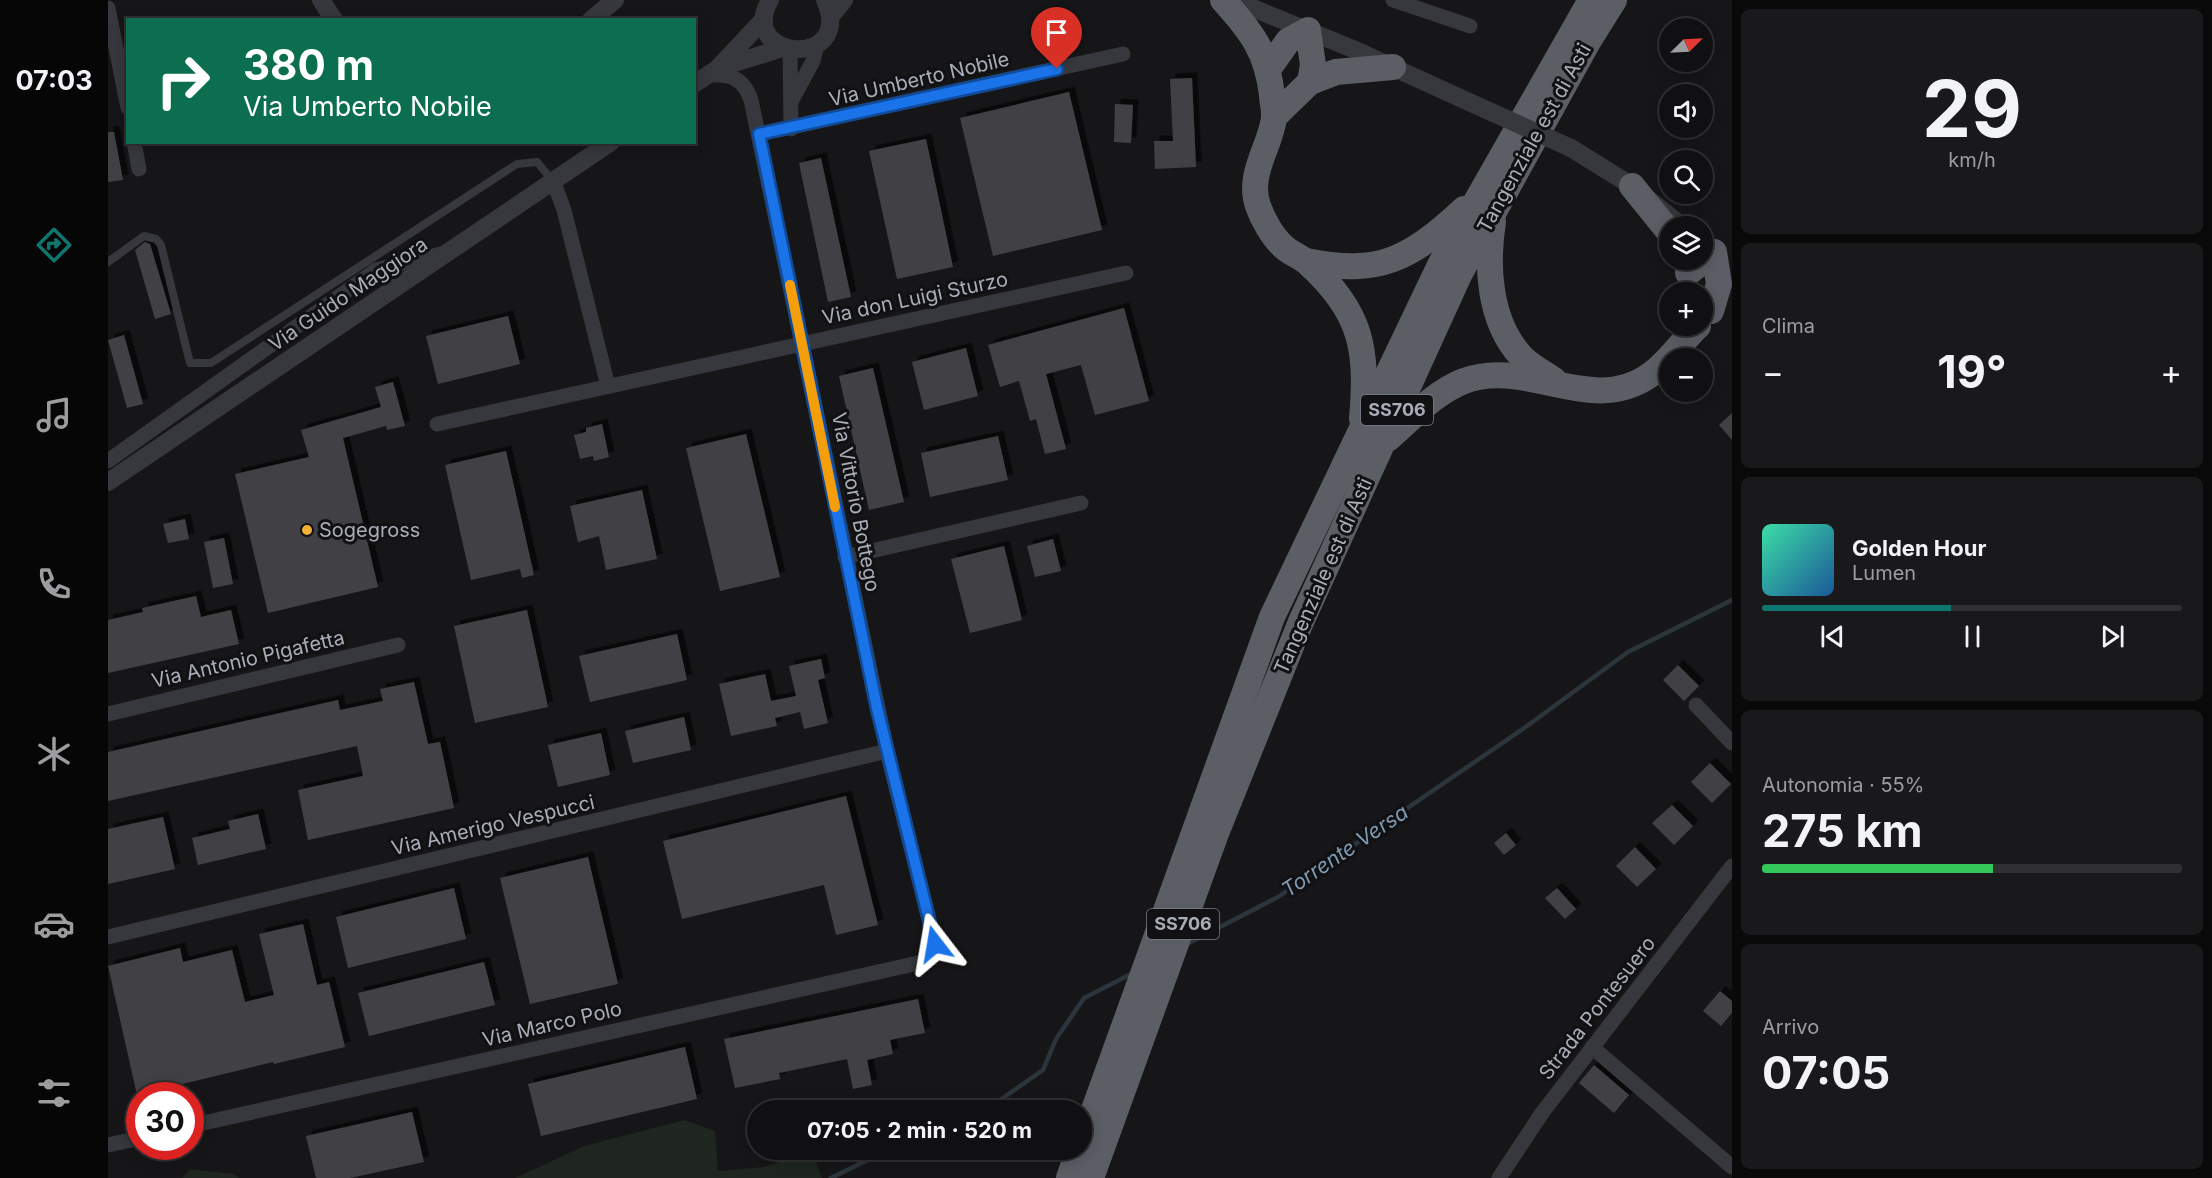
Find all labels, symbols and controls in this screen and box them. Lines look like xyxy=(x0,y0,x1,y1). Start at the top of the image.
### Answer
pin xyxy=(1031,7,1082,69)
icon: arrive xyxy=(1040,16,1073,49)
north arrow xyxy=(1659,18,1713,72)
map controls xyxy=(1659,18,1713,402)
text: 380 m xyxy=(243,39,374,90)
street label: Tangenziale est di Asti xyxy=(1472,39,1596,237)
icon: right xyxy=(144,42,222,120)
street label: Via Umberto Nobile xyxy=(827,47,1011,111)
text: 29 xyxy=(1922,61,2022,156)
text: 07:03 xyxy=(15,64,93,97)
button: sound xyxy=(1659,84,1713,138)
text: Via Umberto Nobile xyxy=(243,90,492,123)
text: km/h xyxy=(1948,148,1996,172)
button: search xyxy=(1659,150,1713,204)
button: layers xyxy=(1659,216,1713,270)
icon: directions xyxy=(33,224,75,266)
street label: Via Guido Maggiora xyxy=(264,232,432,356)
street label: Via don Luigi Sturzo xyxy=(820,267,1010,329)
button: + xyxy=(1659,282,1713,336)
text: Clima xyxy=(1762,314,1815,338)
text: 19° xyxy=(1937,344,2007,399)
button: − xyxy=(1659,348,1713,402)
text: − xyxy=(1762,352,1784,392)
text: + xyxy=(2160,352,2182,392)
icon: music xyxy=(33,394,75,436)
road number: SS706 xyxy=(1361,395,1433,425)
street label: Via Vittorio Bottego xyxy=(827,410,885,594)
street label: Tangenziale est di Asti xyxy=(1269,474,1377,678)
place label: Sogegross xyxy=(319,518,420,542)
marker: Sogegross xyxy=(300,523,314,537)
text: Golden Hour xyxy=(1852,535,1986,561)
text: Lumen xyxy=(1852,561,1916,585)
icon: phone xyxy=(33,563,75,605)
icon: previous xyxy=(1816,620,1849,653)
icon: pause xyxy=(1956,620,1989,653)
icon: next xyxy=(2096,620,2129,653)
street label: Via Antonio Pigafetta xyxy=(149,625,347,693)
icon: climate xyxy=(33,733,75,775)
text: Autonomia · 55% xyxy=(1762,773,1924,797)
street label: Via Amerigo Vespucci xyxy=(389,790,597,860)
water label: Torrente Versa xyxy=(1277,799,1413,902)
text: 275 km xyxy=(1762,803,1923,858)
icon: car xyxy=(33,903,75,945)
road number: SS706 xyxy=(1147,909,1219,939)
position arrow xyxy=(903,912,967,976)
street label: Strada Pontesuero xyxy=(1534,932,1660,1084)
street label: Via Marco Polo xyxy=(480,996,624,1052)
text: Arrivo xyxy=(1762,1015,1819,1039)
text: 07:05 xyxy=(1762,1045,1890,1100)
icon: filters xyxy=(33,1072,75,1114)
speed limit sign: 30 xyxy=(126,1082,204,1160)
text: 07:05 · 2 min · 520 m xyxy=(807,1117,1032,1143)

